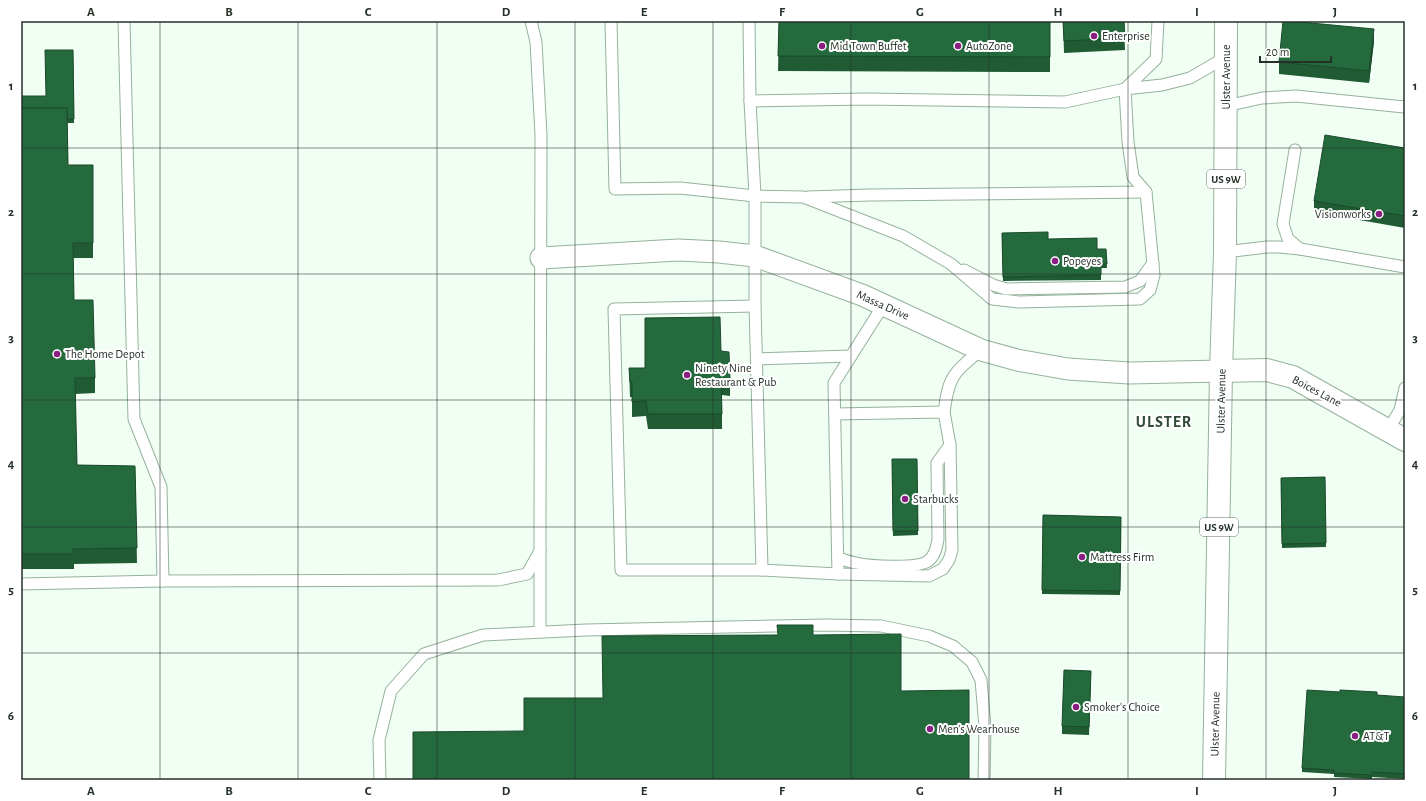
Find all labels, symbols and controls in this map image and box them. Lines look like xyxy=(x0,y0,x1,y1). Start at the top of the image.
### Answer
text: A xyxy=(87,6,95,19)
text: B xyxy=(225,6,233,19)
text: C xyxy=(365,6,372,19)
text: D xyxy=(502,6,511,19)
text: E xyxy=(641,6,648,19)
text: F xyxy=(779,6,786,19)
text: G xyxy=(916,6,924,19)
text: H xyxy=(1053,6,1063,19)
text: I xyxy=(1195,6,1199,19)
text: J xyxy=(1333,6,1337,19)
place label: Enterprise xyxy=(1102,30,1150,42)
marker: Enterprise xyxy=(1089,31,1099,41)
scale bar xyxy=(1260,38,1331,64)
place label: Mid Town Buffet xyxy=(830,40,907,52)
place label: AutoZone xyxy=(966,40,1012,52)
marker: Mid Town Buffet xyxy=(817,41,827,51)
marker: AutoZone xyxy=(953,41,963,51)
street label: Ulster Avenue xyxy=(1220,45,1232,109)
text: 20 m xyxy=(1266,46,1289,58)
text: 1 xyxy=(9,80,13,93)
text: 1 xyxy=(1413,80,1417,93)
road number: US 9W xyxy=(1207,170,1245,188)
text: 2 xyxy=(8,206,14,219)
text: 2 xyxy=(1412,206,1418,219)
place label: Visionworks xyxy=(1315,208,1371,220)
marker: Visionworks xyxy=(1374,209,1384,219)
place label: Popeyes xyxy=(1063,255,1101,268)
marker: Popeyes xyxy=(1050,256,1060,266)
street label: Massa Drive xyxy=(855,288,911,322)
text: 3 xyxy=(8,332,14,345)
text: 3 xyxy=(1412,332,1418,345)
place label: The Home Depot xyxy=(65,348,145,360)
marker: The Home Depot xyxy=(52,349,62,359)
place label: Ninety Nine Restaurant & Pub xyxy=(695,362,776,388)
street label: Ulster Avenue xyxy=(1214,368,1228,434)
marker: Ninety Nine Restaurant & Pub xyxy=(682,370,692,380)
street label: Boices Lane xyxy=(1290,373,1344,409)
district label: ULSTER xyxy=(1136,414,1192,430)
text: 4 xyxy=(8,458,15,471)
text: 4 xyxy=(1412,458,1419,471)
place label: Starbucks xyxy=(913,493,959,505)
marker: Starbucks xyxy=(900,494,910,504)
road number: US 9W xyxy=(1200,518,1238,536)
place label: Mattress Firm xyxy=(1090,551,1154,563)
marker: Mattress Firm xyxy=(1077,552,1087,562)
text: 5 xyxy=(8,584,14,597)
text: 5 xyxy=(1412,584,1418,597)
street label: Ulster Avenue xyxy=(1208,691,1222,757)
place label: Smoker's Choice xyxy=(1084,701,1160,713)
marker: Smoker's Choice xyxy=(1071,702,1081,712)
text: 6 xyxy=(8,710,14,723)
text: 6 xyxy=(1412,710,1418,723)
place label: Men's Wearhouse xyxy=(938,723,1020,735)
marker: Men's Wearhouse xyxy=(925,724,935,734)
place label: AT&T xyxy=(1363,730,1389,742)
marker: AT&T xyxy=(1350,731,1360,741)
text: A xyxy=(87,785,95,798)
text: B xyxy=(225,785,233,798)
text: C xyxy=(365,785,372,798)
text: D xyxy=(502,785,511,798)
text: E xyxy=(641,785,648,798)
text: F xyxy=(779,785,786,798)
text: G xyxy=(916,785,924,798)
text: H xyxy=(1053,785,1063,798)
text: I xyxy=(1195,785,1199,798)
text: J xyxy=(1333,785,1337,798)

